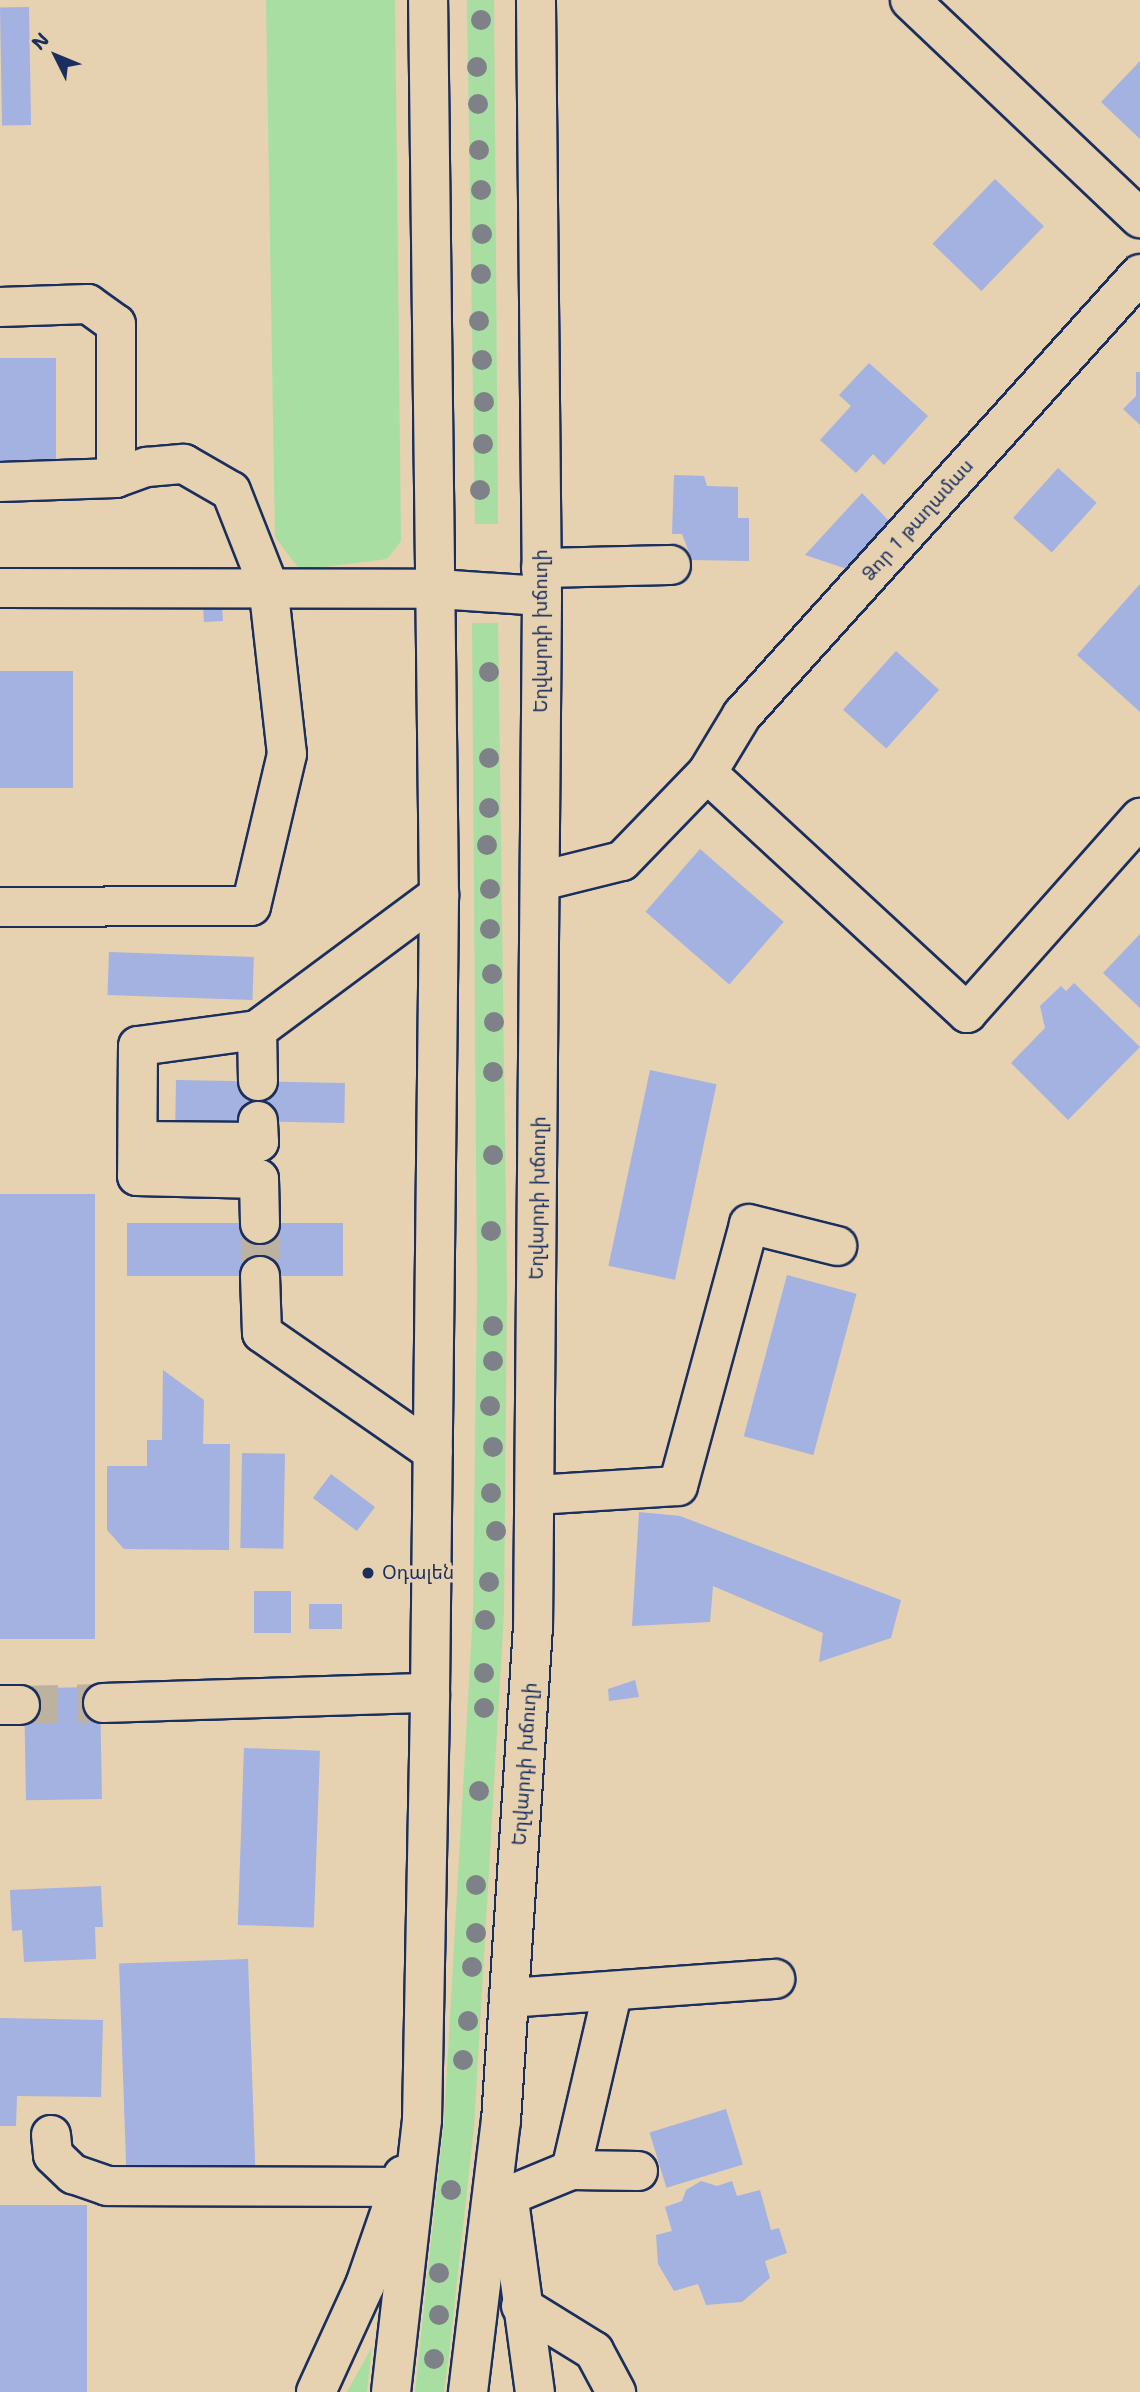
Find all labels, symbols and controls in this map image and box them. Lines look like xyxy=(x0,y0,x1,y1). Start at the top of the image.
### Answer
north arrow xyxy=(21,21,91,91)
text: N xyxy=(26,27,55,55)
street label: Ձոր 1 թաղամաս xyxy=(858,455,978,585)
street label: Եղվարդի խճուղի xyxy=(530,549,552,713)
street label: Եղվարդի խճուղի xyxy=(525,1116,551,1280)
place label: Օդալեն xyxy=(382,1562,454,1584)
marker: Օդալեն xyxy=(360,1565,376,1581)
street label: Եղվարդի խճուղի xyxy=(508,1682,542,1846)

